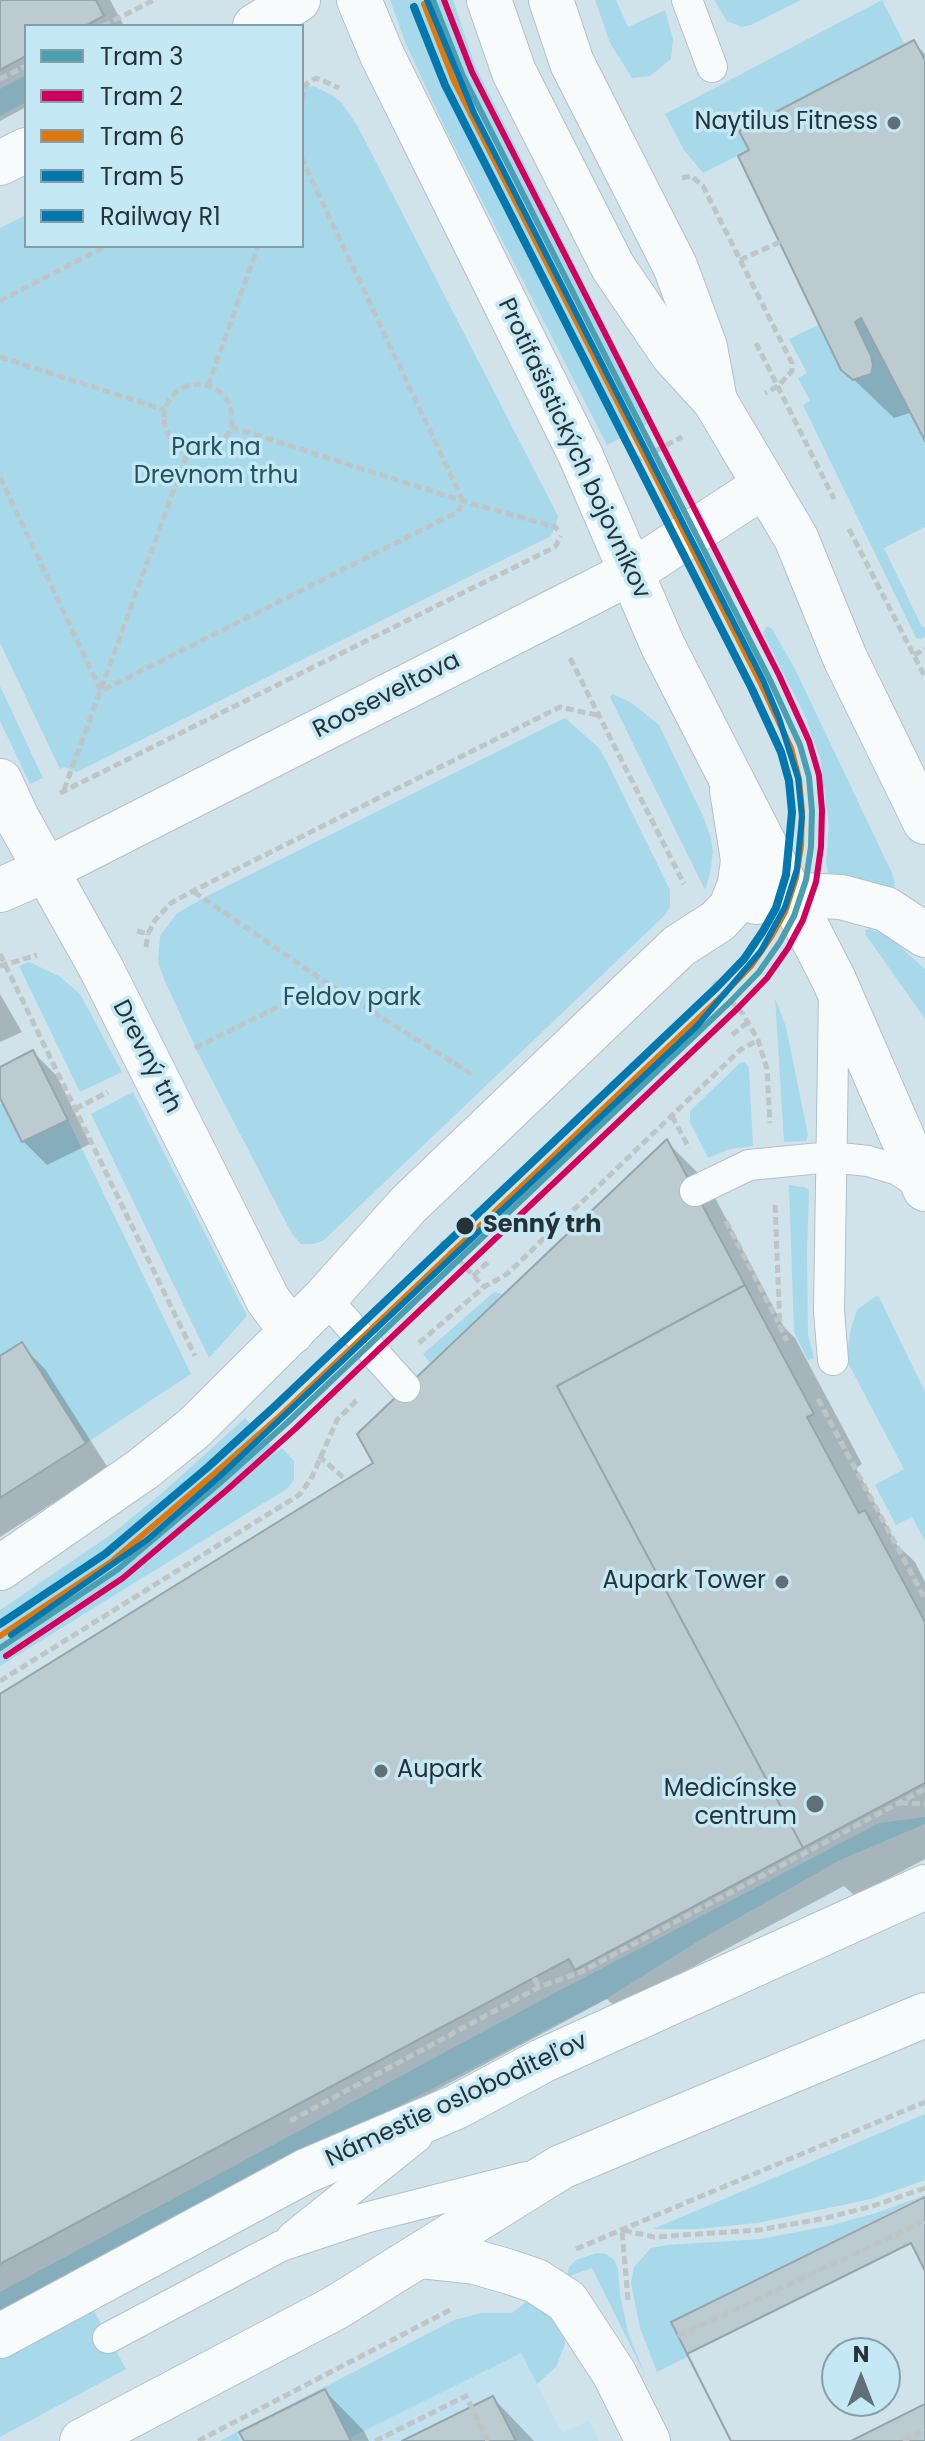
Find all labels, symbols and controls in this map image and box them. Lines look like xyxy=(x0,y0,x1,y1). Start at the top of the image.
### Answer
legend xyxy=(24,24,304,248)
text: Tram 3 xyxy=(100,40,183,73)
text: Tram 2 xyxy=(100,80,183,113)
place label: Naytilus Fitness xyxy=(695,109,878,137)
marker: Naytilus Fitness xyxy=(885,114,903,132)
text: Tram 6 xyxy=(100,120,185,153)
text: Tram 5 xyxy=(100,160,184,193)
text: Railway R1 xyxy=(100,200,221,233)
street label: Protifašistických bojovníkov xyxy=(491,294,655,604)
park label: Park na Drevnom trhu xyxy=(134,435,298,491)
street label: Rooseveltova xyxy=(309,647,465,745)
park label: Feldov park xyxy=(283,985,421,1013)
street label: Drevný trh xyxy=(105,996,187,1118)
place label: Senný trh xyxy=(483,1212,601,1240)
marker: Senný trh xyxy=(454,1215,476,1237)
place label: Aupark Tower xyxy=(602,1568,766,1596)
marker: Aupark Tower xyxy=(773,1573,791,1591)
place label: Aupark xyxy=(397,1757,482,1785)
marker: Aupark xyxy=(372,1762,390,1780)
place label: Medicínske centrum xyxy=(664,1776,797,1832)
marker: Medicínske centrum xyxy=(804,1793,826,1815)
street label: Námestie osloboditeľov xyxy=(322,2028,592,2174)
north arrow xyxy=(821,2337,901,2417)
text: N xyxy=(853,2339,869,2370)

